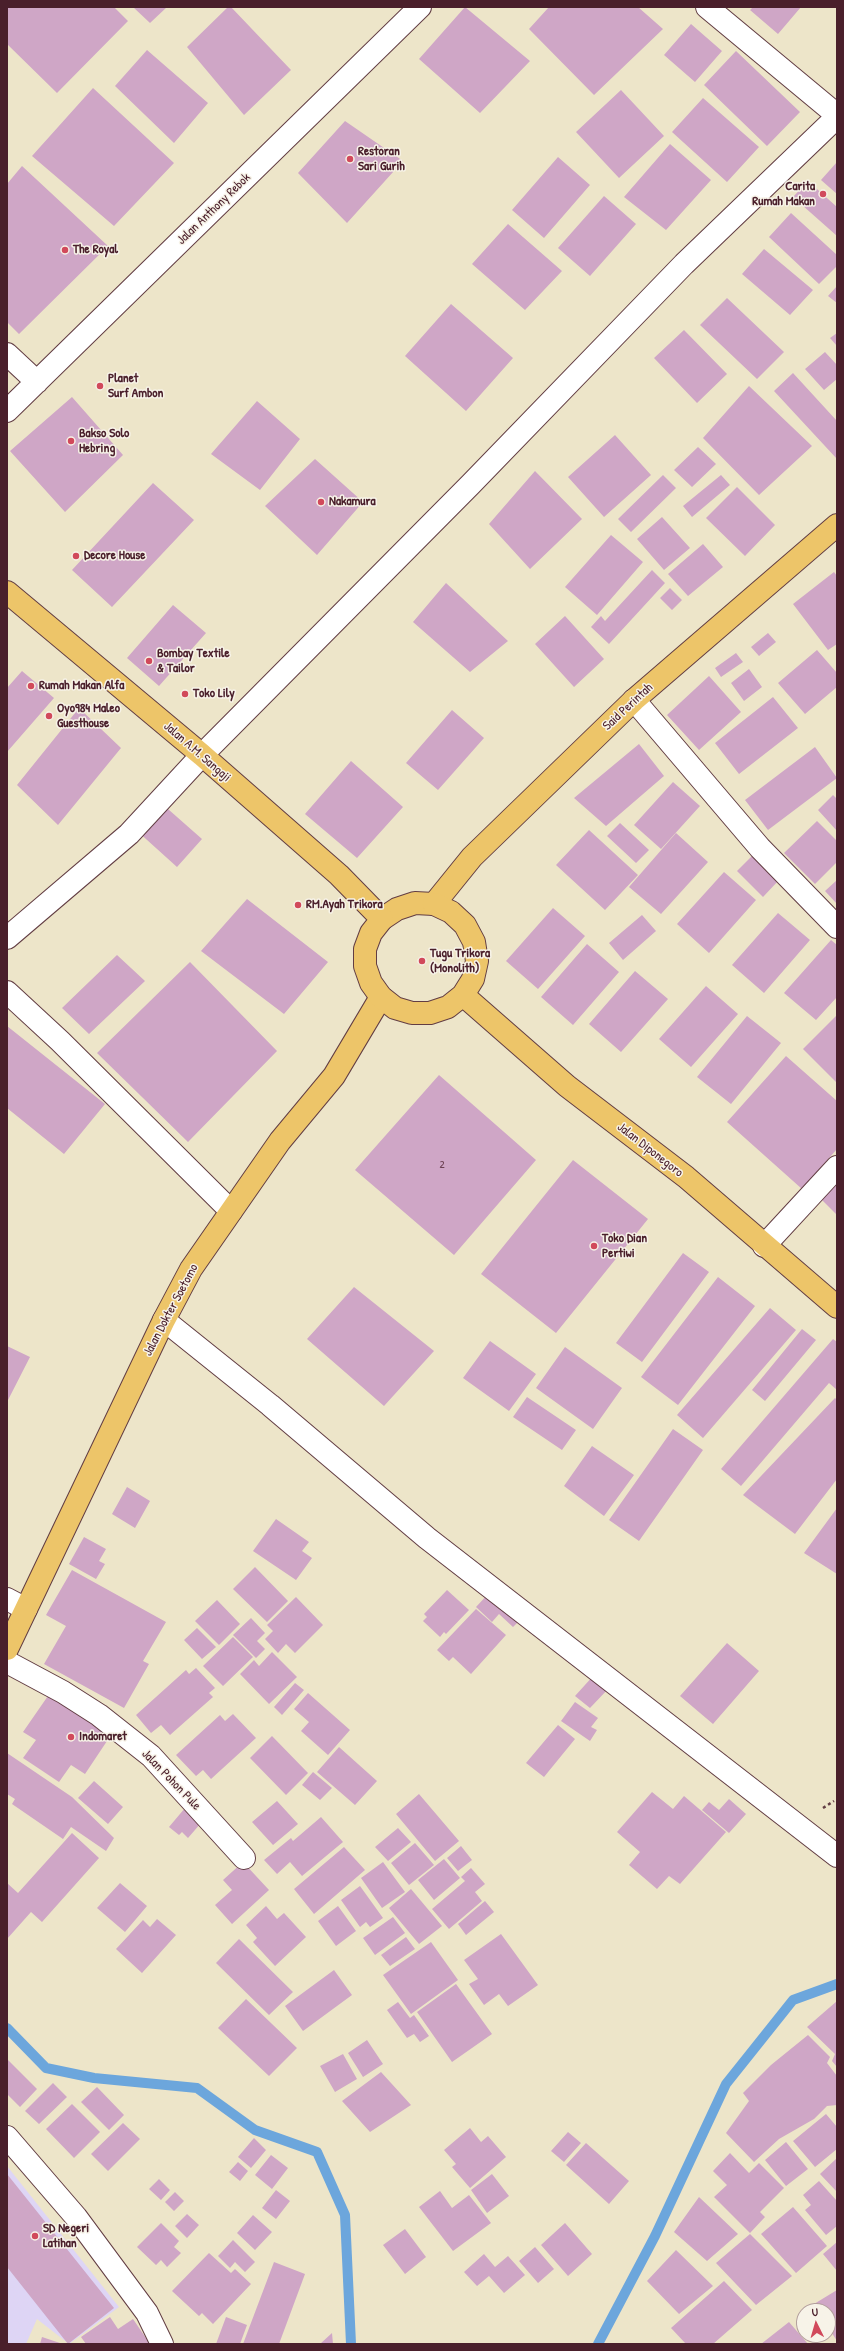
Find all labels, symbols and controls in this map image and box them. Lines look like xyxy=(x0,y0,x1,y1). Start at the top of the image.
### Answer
place label: Restoran Sari Gurih xyxy=(358,144,405,175)
marker: Restoran Sari Gurih xyxy=(345,154,355,164)
street label: Jalan Anthony Rebok xyxy=(174,170,254,248)
place label: Carita Rumah Makan xyxy=(752,179,815,210)
marker: Carita Rumah Makan xyxy=(818,189,828,199)
place label: The Royal xyxy=(73,242,118,258)
marker: The Royal xyxy=(60,245,70,255)
place label: Planet Surf Ambon xyxy=(108,371,163,402)
marker: Planet Surf Ambon xyxy=(95,381,105,391)
place label: Bakso Solo Hebring xyxy=(79,426,129,457)
marker: Bakso Solo Hebring xyxy=(66,436,76,446)
place label: Nakamura xyxy=(329,494,376,510)
marker: Nakamura xyxy=(316,497,326,507)
place label: Decore House xyxy=(84,548,146,564)
marker: Decore House xyxy=(71,551,81,561)
place label: Bombay Textile & Tailor xyxy=(157,646,230,677)
marker: Bombay Textile & Tailor xyxy=(144,656,154,666)
place label: Rumah Makan Alfa xyxy=(39,678,124,694)
street label: Said Perintah xyxy=(600,680,656,734)
marker: Rumah Makan Alfa xyxy=(26,681,36,691)
place label: Toko Lily xyxy=(193,686,235,702)
marker: Toko Lily xyxy=(180,689,190,699)
place label: Oyo984 Maleo Guesthouse xyxy=(57,701,120,732)
marker: Oyo984 Maleo Guesthouse xyxy=(44,711,54,721)
street label: Jalan A.M. Sangaji xyxy=(160,719,234,785)
place label: RM.Ayah Trikora xyxy=(306,897,383,913)
marker: RM.Ayah Trikora xyxy=(293,900,303,910)
place label: Tugu Trikora (Monolith) xyxy=(430,946,490,977)
marker: Tugu Trikora (Monolith) xyxy=(417,956,427,966)
street label: Jalan Diponegoro xyxy=(614,1119,686,1181)
house number: 2 xyxy=(439,1158,445,1172)
place label: Toko Dian Pertiwi xyxy=(602,1231,647,1262)
marker: Toko Dian Pertiwi xyxy=(589,1241,599,1251)
street label: Jalan Dokter Soetomo xyxy=(140,1261,202,1359)
place label: Indomaret xyxy=(79,1729,127,1745)
marker: Indomaret xyxy=(66,1732,76,1742)
street label: Jalan Pohon Pule xyxy=(138,1746,204,1814)
place label: SD Negeri Latihan xyxy=(43,2221,89,2252)
marker: SD Negeri Latihan xyxy=(30,2231,40,2241)
north arrow xyxy=(796,2303,836,2343)
text: U xyxy=(811,2305,819,2319)

